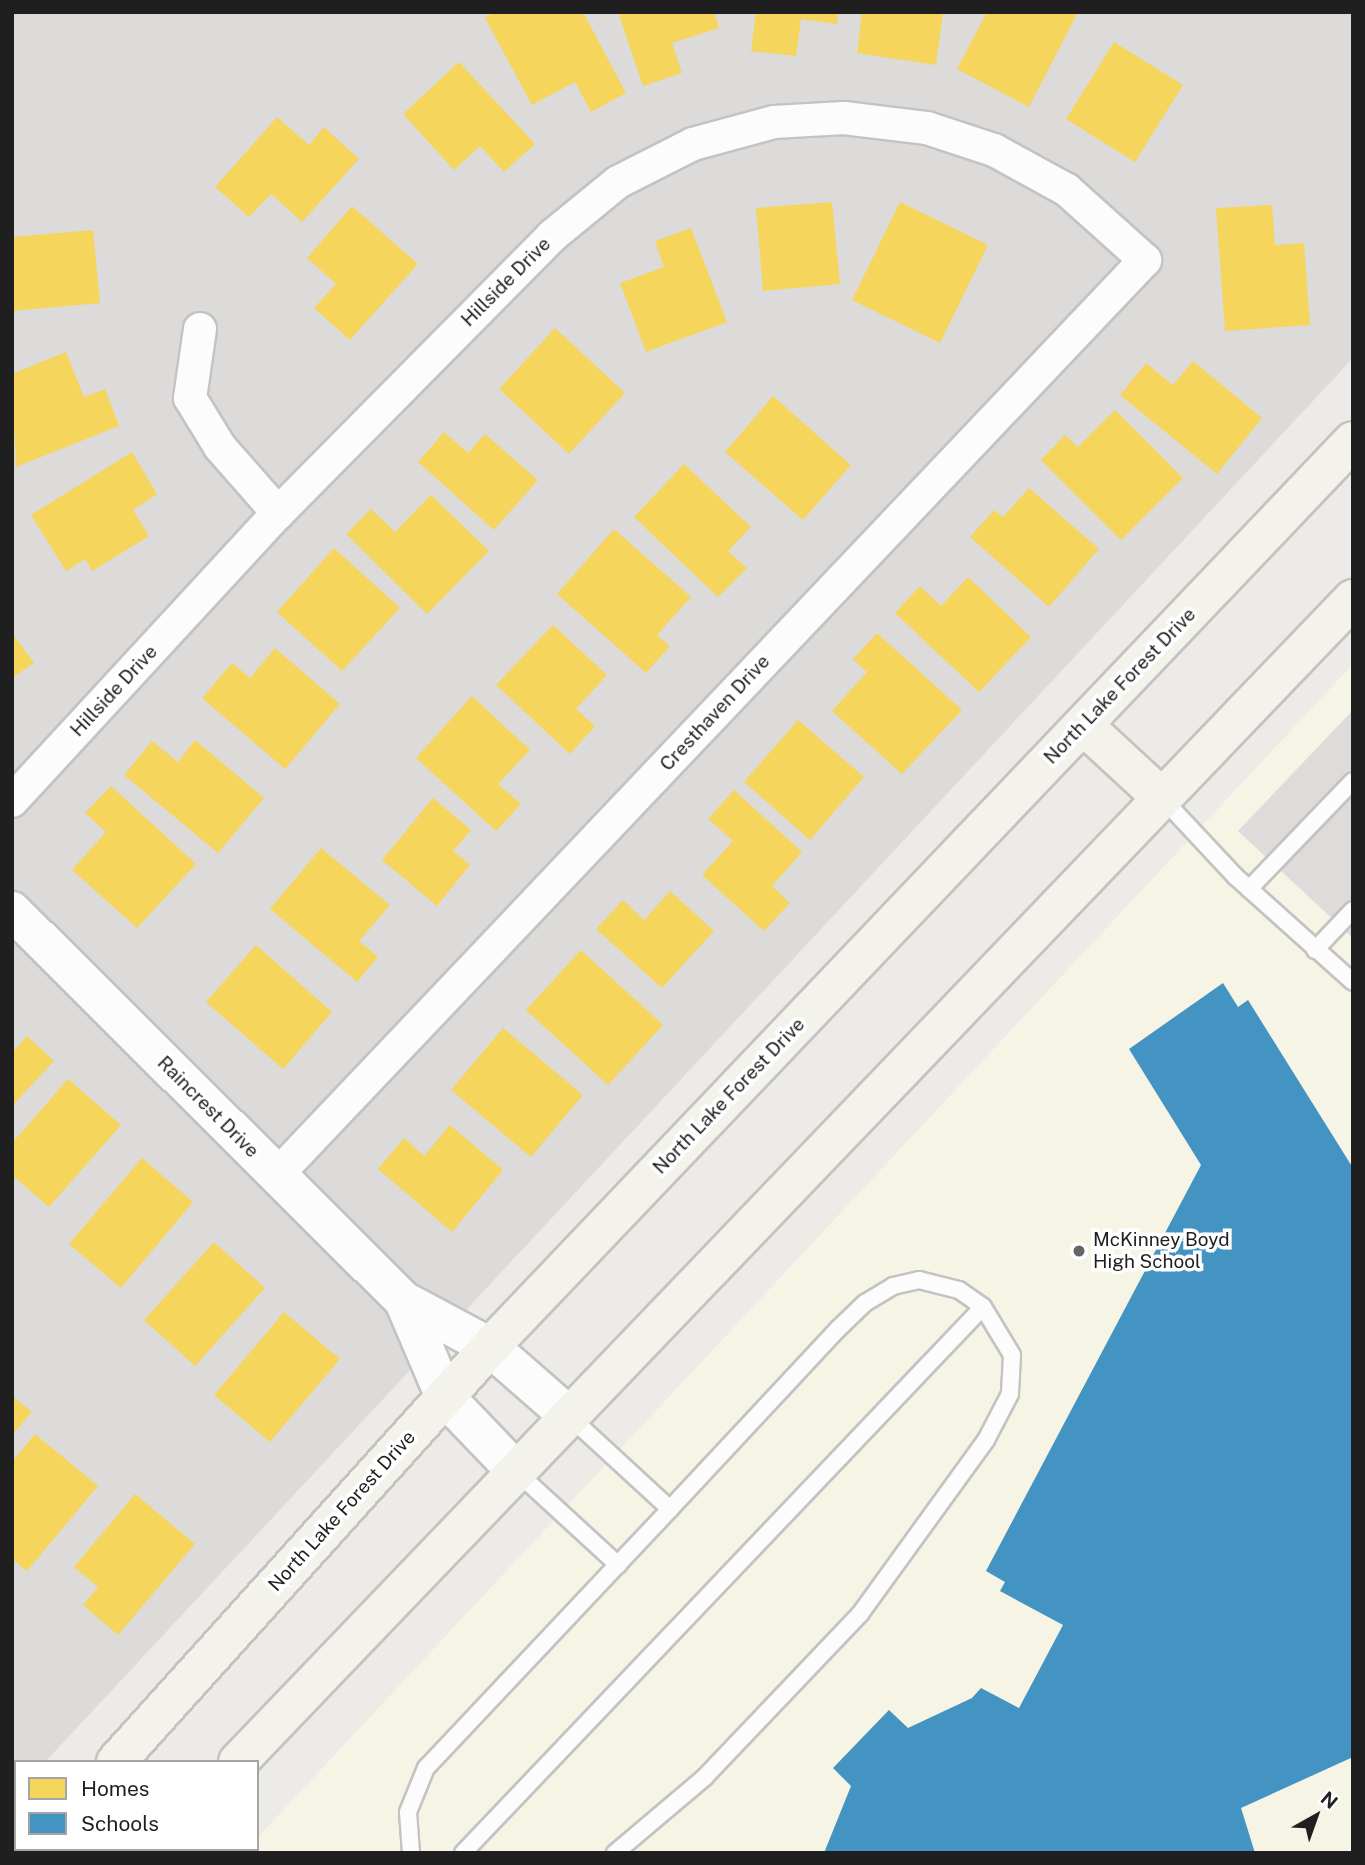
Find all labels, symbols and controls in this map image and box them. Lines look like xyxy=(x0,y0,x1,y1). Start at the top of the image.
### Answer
street label: Hillside Drive xyxy=(457,233,555,331)
street label: North Lake Forest Drive xyxy=(1039,603,1201,769)
street label: Hillside Drive xyxy=(66,641,162,741)
street label: Cresthaven Drive xyxy=(655,650,775,776)
street label: North Lake Forest Drive xyxy=(648,1013,810,1179)
street label: Raincrest Drive xyxy=(153,1052,263,1162)
place label: McKinney Boyd High School xyxy=(1093,1229,1230,1273)
marker: McKinney Boyd High School xyxy=(1071,1243,1087,1259)
street label: North Lake Forest Drive xyxy=(264,1426,420,1596)
legend xyxy=(14,1760,259,1851)
text: Homes xyxy=(81,1776,149,1801)
north arrow xyxy=(1281,1781,1351,1851)
text: N xyxy=(1317,1787,1342,1813)
text: Schools xyxy=(81,1811,159,1836)

